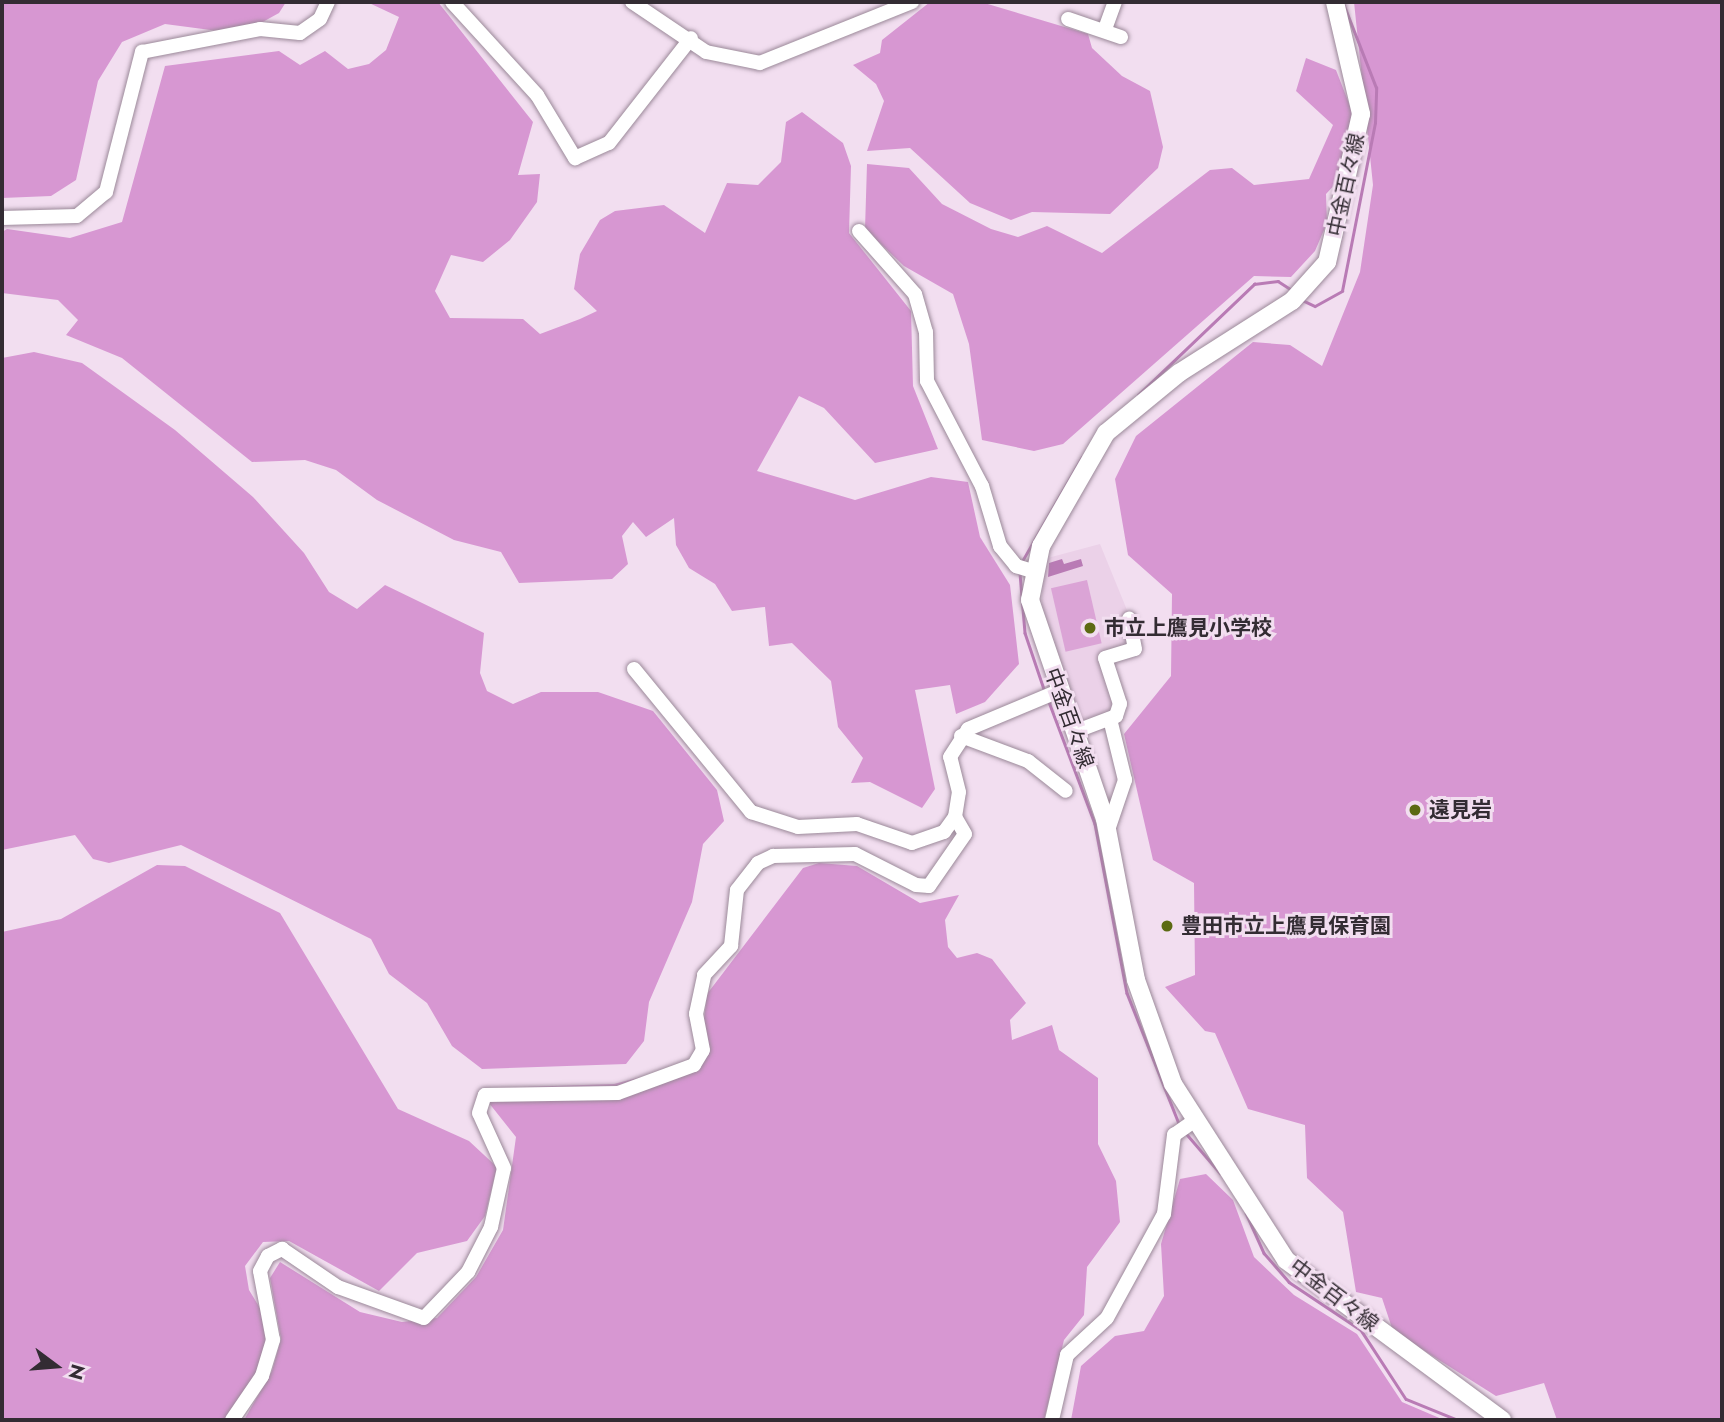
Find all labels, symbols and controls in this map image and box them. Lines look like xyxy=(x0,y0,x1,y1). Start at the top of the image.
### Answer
street label: 中金百々線 xyxy=(1323,131,1369,239)
place label: 市立上鷹見小学校 xyxy=(1104,615,1272,641)
marker: 市立上鷹見小学校 xyxy=(1082,620,1098,636)
street label: 中金百々線 xyxy=(1039,664,1099,772)
place label: 遠見岩 xyxy=(1429,797,1492,823)
marker: 遠見岩 xyxy=(1407,802,1423,818)
place label: 豊田市立上鷹見保育園 xyxy=(1181,913,1391,939)
marker: 豊田市立上鷹見保育園 xyxy=(1159,918,1175,934)
street label: 中金百々線 xyxy=(1284,1253,1384,1337)
north arrow xyxy=(21,1331,91,1401)
text: N xyxy=(62,1361,92,1383)

